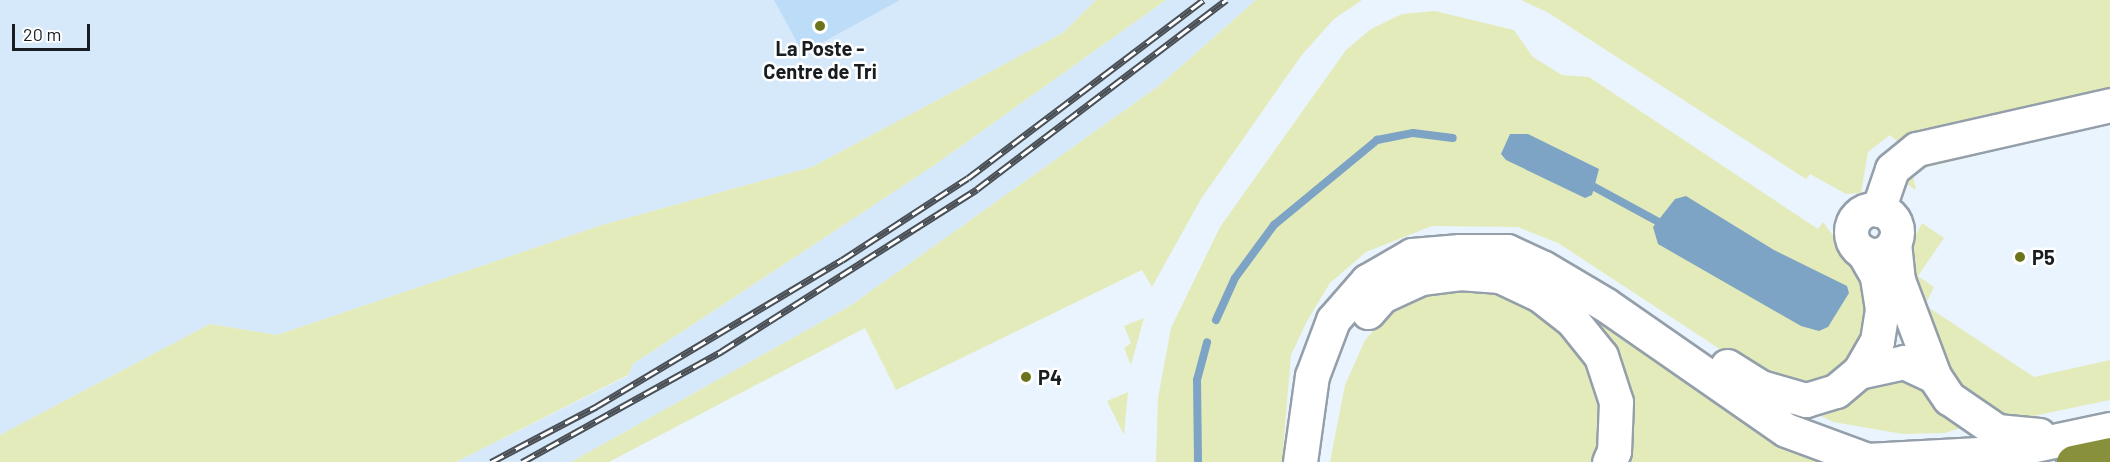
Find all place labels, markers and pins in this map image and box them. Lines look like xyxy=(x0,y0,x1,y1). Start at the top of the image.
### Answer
marker: La Poste - Centre de Tri xyxy=(813,19,827,33)
place label: La Poste - Centre de Tri xyxy=(763,36,877,83)
place label: P5 xyxy=(2032,245,2055,269)
marker: P5 xyxy=(2013,250,2027,264)
place label: P4 xyxy=(1038,365,1062,389)
marker: P4 xyxy=(1019,370,1033,384)

